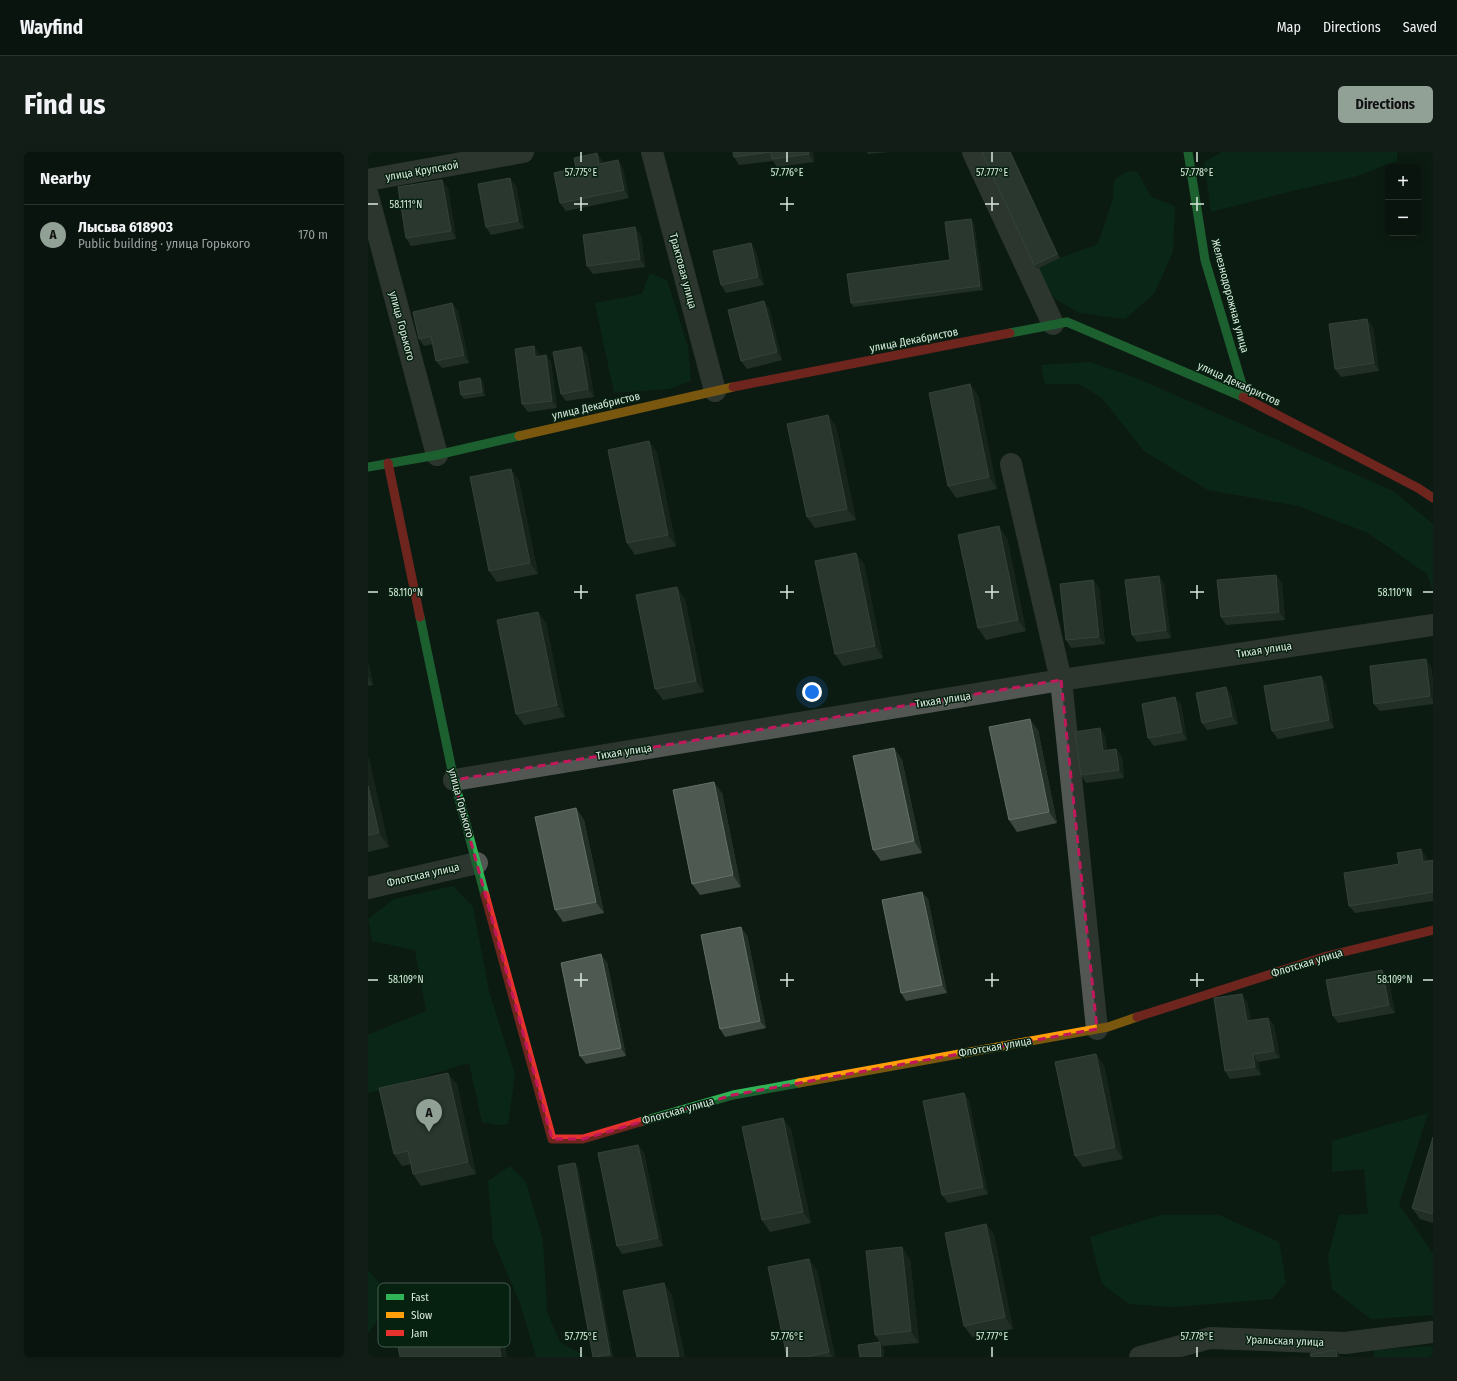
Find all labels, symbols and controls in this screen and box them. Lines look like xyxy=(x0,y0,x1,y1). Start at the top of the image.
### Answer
text: Wayfind xyxy=(20,16,83,39)
text: Map xyxy=(1277,19,1301,36)
text: Directions xyxy=(1323,19,1381,36)
text: Saved xyxy=(1403,19,1437,36)
button: Directions xyxy=(1338,86,1433,123)
text: Find us xyxy=(24,88,106,121)
street label: улица Крупской xyxy=(384,158,460,184)
map controls xyxy=(1385,164,1421,236)
button: + xyxy=(1385,164,1421,200)
text: 57.775°E xyxy=(565,167,598,179)
text: 57.776°E xyxy=(771,167,804,179)
text: 57.777°E xyxy=(976,167,1008,179)
text: 57.778°E xyxy=(1181,167,1214,179)
text: Nearby xyxy=(40,168,91,189)
text: 58.111°N xyxy=(390,199,422,211)
button: − xyxy=(1385,200,1421,236)
text: Лысьва 618903 xyxy=(78,218,173,236)
text: A xyxy=(49,227,57,242)
text: 170 m xyxy=(298,227,328,242)
street label: Трактовая улица xyxy=(667,232,699,310)
text: Public building · улица Горького xyxy=(78,236,250,251)
street label: Железнодорожная улица xyxy=(1209,238,1251,354)
street label: улица Горького xyxy=(386,290,418,362)
street label: улица Декабристов xyxy=(869,325,959,355)
street label: улица Декабристов xyxy=(1196,359,1282,409)
street label: улица Декабристов xyxy=(551,390,641,422)
text: 58.110°N xyxy=(389,587,423,599)
text: 58.110°N xyxy=(1378,587,1412,599)
street label: Тихая улица xyxy=(1235,639,1293,661)
your location xyxy=(802,682,822,702)
street label: Тихая улица xyxy=(914,689,972,711)
street label: Тихая улица xyxy=(595,741,653,763)
street label: улица Горького xyxy=(445,767,477,839)
street label: Флотская улица xyxy=(385,860,461,890)
street label: Флотская улица xyxy=(1270,946,1344,980)
text: 58.109°N xyxy=(388,974,424,986)
text: 58.109°N xyxy=(1377,974,1413,986)
street label: Флотская улица xyxy=(957,1034,1033,1060)
street label: Флотская улица xyxy=(641,1095,715,1127)
pin: A xyxy=(416,1099,442,1132)
legend xyxy=(378,1283,510,1347)
text: Fast xyxy=(411,1291,429,1304)
text: Slow xyxy=(411,1309,432,1322)
text: Jam xyxy=(411,1327,428,1340)
text: 57.775°E xyxy=(565,1331,598,1343)
text: 57.776°E xyxy=(771,1331,804,1343)
text: 57.777°E xyxy=(976,1331,1008,1343)
text: 57.778°E xyxy=(1181,1331,1214,1343)
street label: Уральская улица xyxy=(1245,1333,1324,1349)

